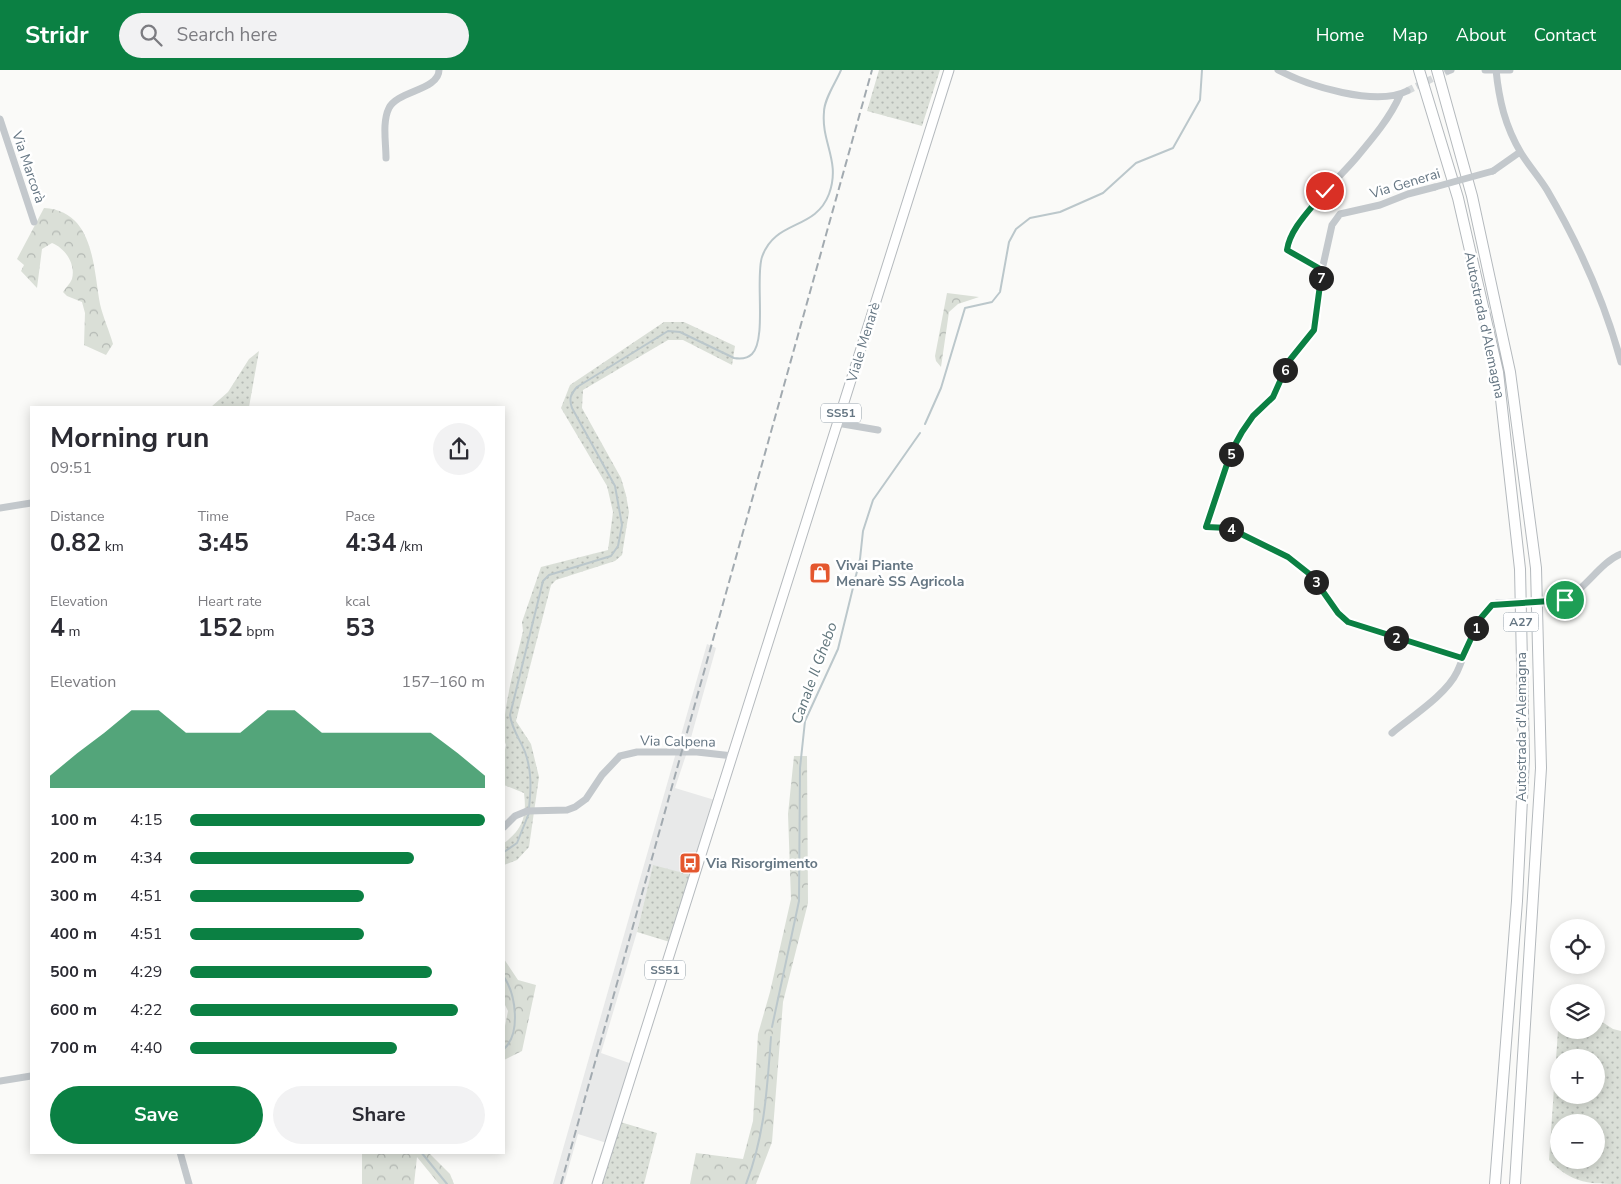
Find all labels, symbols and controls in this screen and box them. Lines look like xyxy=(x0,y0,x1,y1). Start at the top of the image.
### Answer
search box xyxy=(119,13,469,58)
text: Stridr xyxy=(25,19,89,51)
icon: search xyxy=(137,21,165,49)
text: Search here xyxy=(177,22,277,48)
text: Home xyxy=(1316,23,1364,47)
text: Map xyxy=(1392,23,1428,47)
text: About xyxy=(1456,23,1506,47)
text: Contact xyxy=(1534,23,1596,47)
street label: Via Marcorà xyxy=(7,128,50,206)
street label: Via Generai xyxy=(1367,164,1443,203)
pin xyxy=(1304,170,1346,212)
icon: check xyxy=(1311,177,1339,205)
street label: Autostrada d'Alemagna xyxy=(1460,250,1509,400)
pin: 7 xyxy=(1308,266,1334,290)
text: 7 xyxy=(1317,269,1326,288)
street label: Viale Menarè xyxy=(842,300,885,385)
pin: 6 xyxy=(1272,358,1298,382)
text: 6 xyxy=(1281,361,1290,380)
road number: SS51 xyxy=(821,403,861,422)
text: Morning run xyxy=(50,419,209,457)
button: share xyxy=(433,423,485,475)
pin: 5 xyxy=(1218,442,1244,466)
text: 5 xyxy=(1227,445,1236,464)
text: 09:51 xyxy=(50,457,92,479)
text: Distance xyxy=(50,507,104,526)
text: Time xyxy=(198,507,229,526)
text: Pace xyxy=(345,507,375,526)
pin: 4 xyxy=(1218,516,1244,542)
text: 4 xyxy=(1227,520,1236,539)
text: 0.82 xyxy=(50,526,101,560)
text: 3:45 xyxy=(198,526,249,560)
text: 4:34 xyxy=(345,526,397,560)
text: km xyxy=(101,537,124,556)
text: /km xyxy=(397,537,423,556)
place label: Vivai Piante Menarè SS Agricola xyxy=(835,556,964,591)
shop icon: Vivai Piante Menarè SS Agricola xyxy=(808,561,832,585)
pin: 3 xyxy=(1304,570,1328,594)
text: 3 xyxy=(1312,573,1321,592)
pin xyxy=(1544,579,1586,621)
icon: arrive xyxy=(1551,586,1579,614)
text: Elevation xyxy=(50,592,108,611)
text: Heart rate xyxy=(198,592,262,611)
text: kcal xyxy=(345,592,370,611)
text: 4 xyxy=(50,611,65,645)
text: 152 xyxy=(198,611,243,645)
text: 53 xyxy=(345,611,375,645)
road number: A27 xyxy=(1504,612,1538,632)
pin: 1 xyxy=(1464,616,1488,640)
water label: Canale Il Ghebo xyxy=(786,619,842,727)
text: 1 xyxy=(1472,619,1481,638)
text: m xyxy=(65,622,81,641)
text: bpm xyxy=(243,622,275,641)
pin: 2 xyxy=(1384,626,1408,650)
text: 2 xyxy=(1392,629,1401,648)
street label: Autostrada d'Alemagna xyxy=(1512,652,1531,802)
text: Elevation xyxy=(50,671,116,693)
text: 157–160 m xyxy=(402,671,485,693)
street label: Via Calpena xyxy=(639,731,716,752)
text: 100 m xyxy=(50,809,97,831)
text: 4:15 xyxy=(130,809,162,831)
text: 200 m xyxy=(50,847,97,869)
text: 4:34 xyxy=(130,847,162,869)
bus stop icon: Via Risorgimento xyxy=(678,851,702,875)
place label: Via Risorgimento xyxy=(705,854,818,873)
text: 300 m xyxy=(50,885,97,907)
text: 4:51 xyxy=(130,885,162,907)
map controls xyxy=(1550,919,1605,1169)
button: locate xyxy=(1550,919,1605,974)
text: 400 m xyxy=(50,923,97,945)
text: 4:51 xyxy=(130,923,162,945)
road number: SS51 xyxy=(645,960,685,980)
text: 500 m xyxy=(50,961,97,983)
text: 4:29 xyxy=(130,961,162,983)
button: layers xyxy=(1550,984,1605,1039)
text: 600 m xyxy=(50,999,97,1021)
text: 4:22 xyxy=(130,999,162,1021)
text: 700 m xyxy=(50,1037,97,1059)
text: 4:40 xyxy=(130,1037,162,1059)
button: + xyxy=(1550,1049,1605,1104)
button: Save xyxy=(50,1086,263,1144)
button: Share xyxy=(273,1086,485,1144)
button: − xyxy=(1550,1114,1605,1169)

